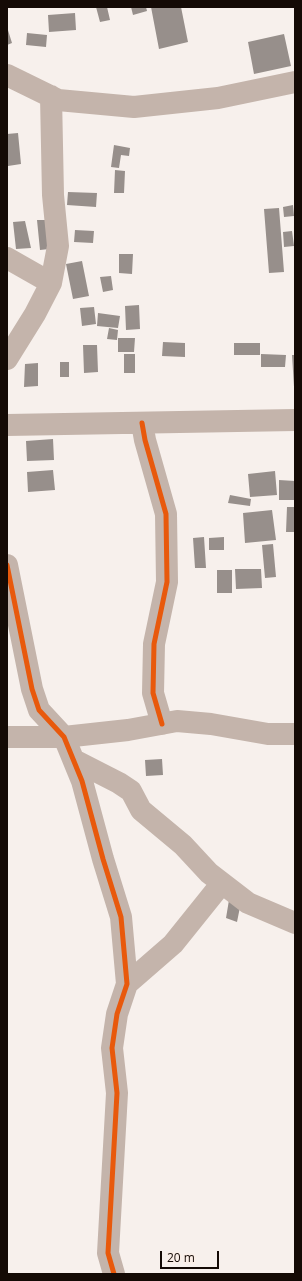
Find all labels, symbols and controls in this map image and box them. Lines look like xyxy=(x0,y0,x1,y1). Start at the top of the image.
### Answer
scale bar xyxy=(162,1243,221,1269)
text: 20 m xyxy=(167,1249,195,1266)

